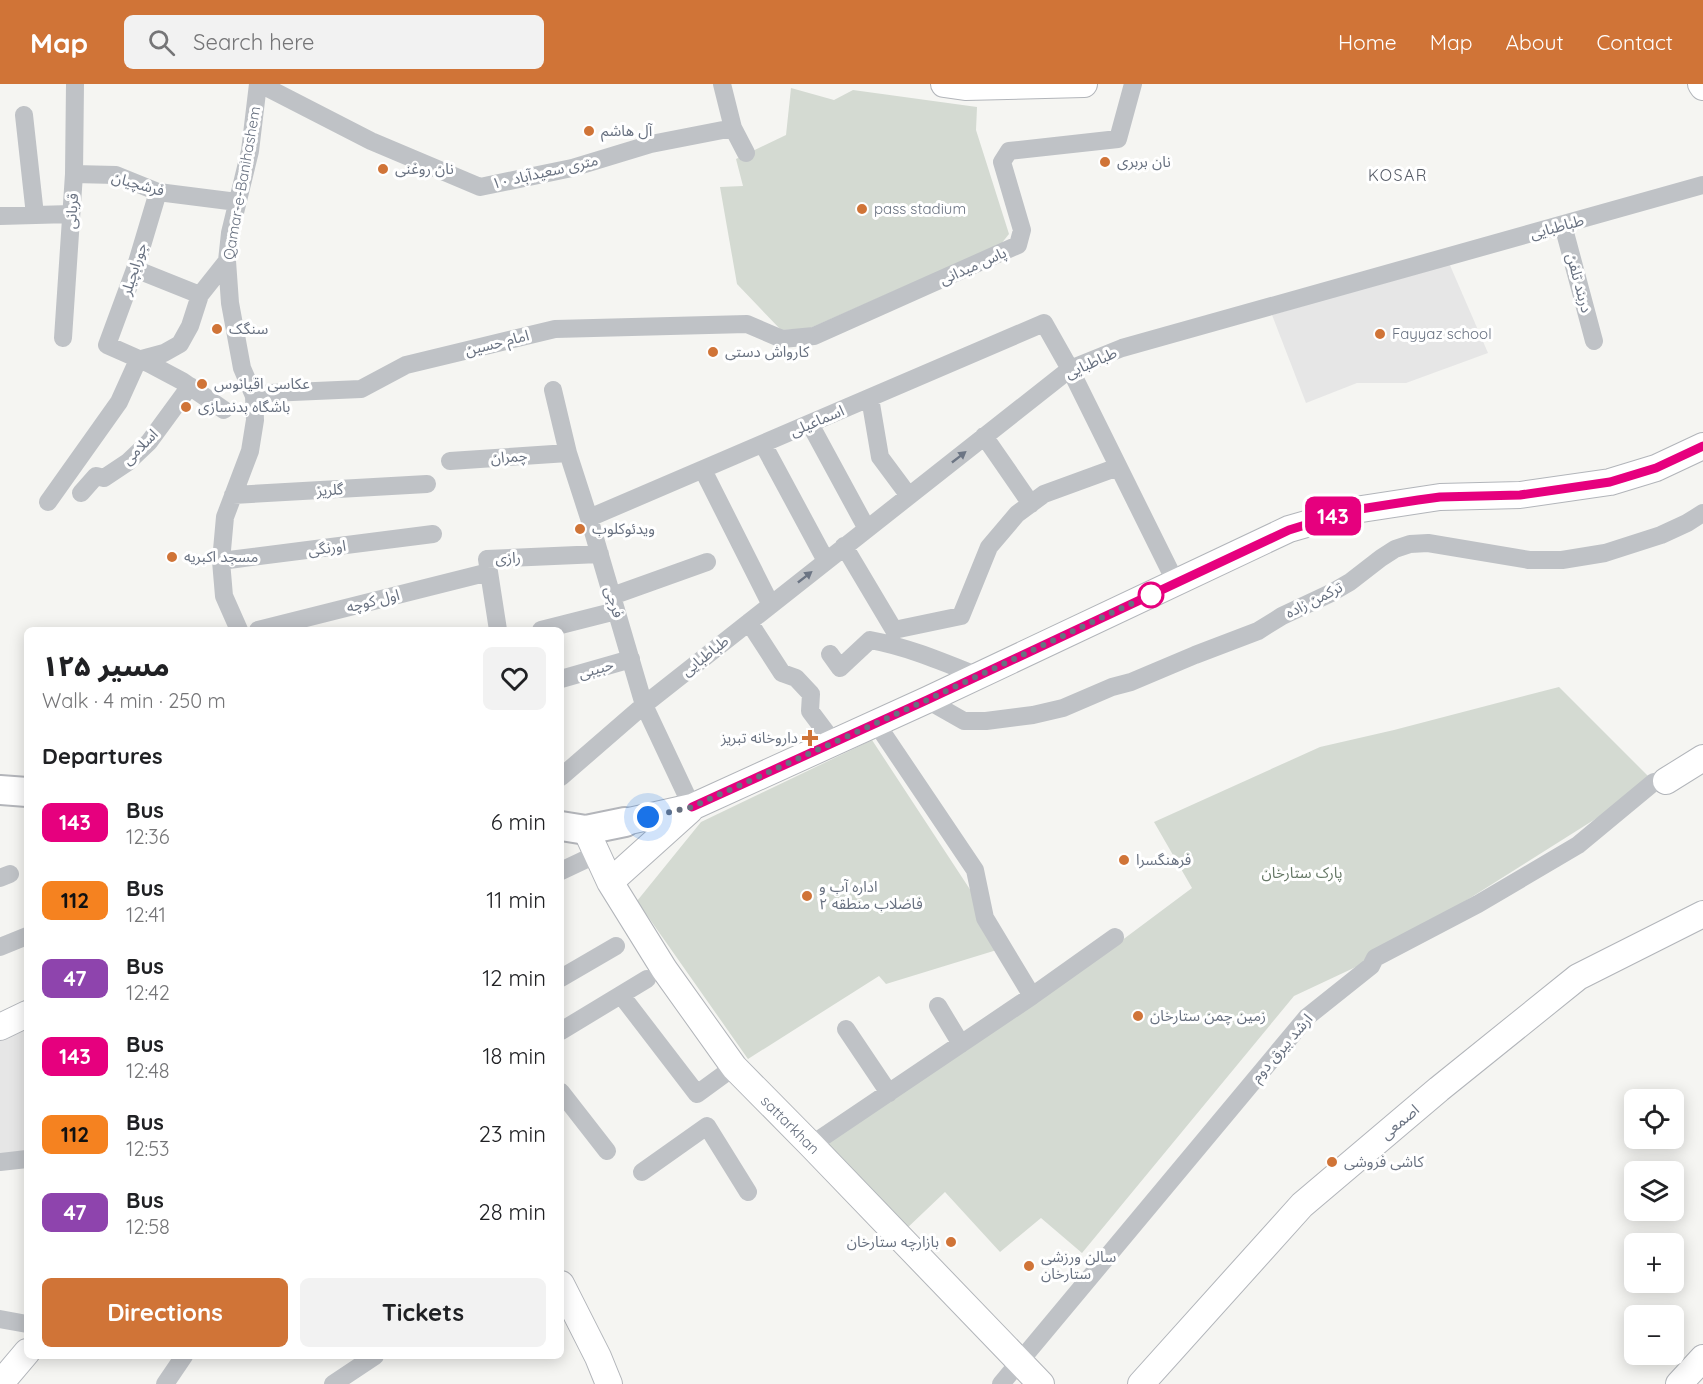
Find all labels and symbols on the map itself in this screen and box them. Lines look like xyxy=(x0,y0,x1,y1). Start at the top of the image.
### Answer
street label: Qamar-e-Banihashem xyxy=(219,105,264,261)
place label: آل هاشم xyxy=(601,121,653,142)
marker: آل هاشم xyxy=(582,124,596,138)
street label: ۱۰ متری سعیدآباد xyxy=(490,150,600,193)
place label: نان بربری xyxy=(1117,152,1171,171)
marker: نان بربری xyxy=(1098,155,1112,169)
place label: نان روغنی xyxy=(395,159,454,178)
marker: نان روغنی xyxy=(376,162,390,176)
district label: KOSAR xyxy=(1368,165,1428,185)
street label: فرشچیان xyxy=(109,167,167,201)
street label: قربانی xyxy=(61,192,82,229)
place label: pass stadium xyxy=(874,199,966,218)
marker: pass stadium xyxy=(855,202,869,216)
street label: طباطبایی xyxy=(1528,210,1586,243)
street label: جورابچیلر xyxy=(116,240,152,299)
street label: پاس میدانی xyxy=(936,242,1010,290)
street label: دربند تلفن xyxy=(1562,251,1597,315)
place label: سنگک xyxy=(229,319,268,338)
marker: سنگک xyxy=(210,322,224,336)
place label: Fayyaz school xyxy=(1392,324,1492,343)
street label: امام حسین xyxy=(463,325,531,362)
marker: Fayyaz school xyxy=(1373,327,1387,341)
place label: کارواش دستی xyxy=(725,342,810,361)
street label: طباطبایی xyxy=(1062,343,1120,382)
marker: کارواش دستی xyxy=(706,345,720,359)
place label: عکاسی اقیانوس xyxy=(214,374,310,393)
marker: عکاسی اقیانوس xyxy=(195,377,209,391)
place label: باشگاه بدنسازی xyxy=(198,397,290,416)
marker: باشگاه بدنسازی xyxy=(179,400,193,414)
street label: اسماعیلی xyxy=(787,401,847,440)
street label: اسلامی xyxy=(118,425,162,469)
street label: چمران xyxy=(490,446,528,468)
one-way arrow xyxy=(951,451,966,463)
street label: گلریز xyxy=(315,479,345,500)
line badge: 143 xyxy=(1298,496,1368,536)
place label: ویدئوکلوب xyxy=(592,519,655,538)
marker: ویدئوکلوب xyxy=(573,522,587,536)
street label: اورنگی xyxy=(307,536,347,559)
place label: مسجد اکبریه xyxy=(184,547,258,566)
street label: رازی xyxy=(495,548,521,567)
marker: مسجد اکبریه xyxy=(165,550,179,564)
one-way arrow xyxy=(798,572,813,584)
street label: ترکمن زاده xyxy=(1282,577,1346,622)
unlabelled marker xyxy=(1138,582,1164,608)
street label: فرجی xyxy=(601,584,628,620)
street label: اول کوچه xyxy=(344,585,402,617)
street label: طباطبایی xyxy=(677,631,732,680)
street label: حبیبی xyxy=(576,654,616,683)
place label: داروخانه تبریز xyxy=(720,728,798,747)
marker: داروخانه تبریز xyxy=(803,731,817,745)
your location xyxy=(633,802,663,832)
place label: فرهنگسرا xyxy=(1136,850,1192,869)
marker: فرهنگسرا xyxy=(1117,853,1131,867)
park label: پارک ستارخان xyxy=(1261,863,1343,883)
place label: اداره آب و فاضلاب منطقه ۲ xyxy=(819,877,923,913)
marker: اداره آب و فاضلاب منطقه ۲ xyxy=(800,889,814,903)
place label: زمین چمن ستارخان xyxy=(1150,1006,1266,1026)
marker: زمین چمن ستارخان xyxy=(1131,1009,1145,1023)
street label: ارشد بیرق دوم xyxy=(1247,1010,1318,1087)
street label: sattarkhan xyxy=(757,1091,824,1158)
street label: اصمعی xyxy=(1376,1100,1423,1143)
place label: کاشی فروشی xyxy=(1344,1152,1424,1171)
marker: کاشی فروشی xyxy=(1325,1155,1339,1169)
place label: بازارچه ستارخان xyxy=(847,1232,939,1252)
marker: بازارچه ستارخان xyxy=(944,1235,958,1249)
place label: سالن ورزشی ستارخان xyxy=(1041,1247,1116,1283)
marker: سالن ورزشی ستارخان xyxy=(1022,1259,1036,1273)

